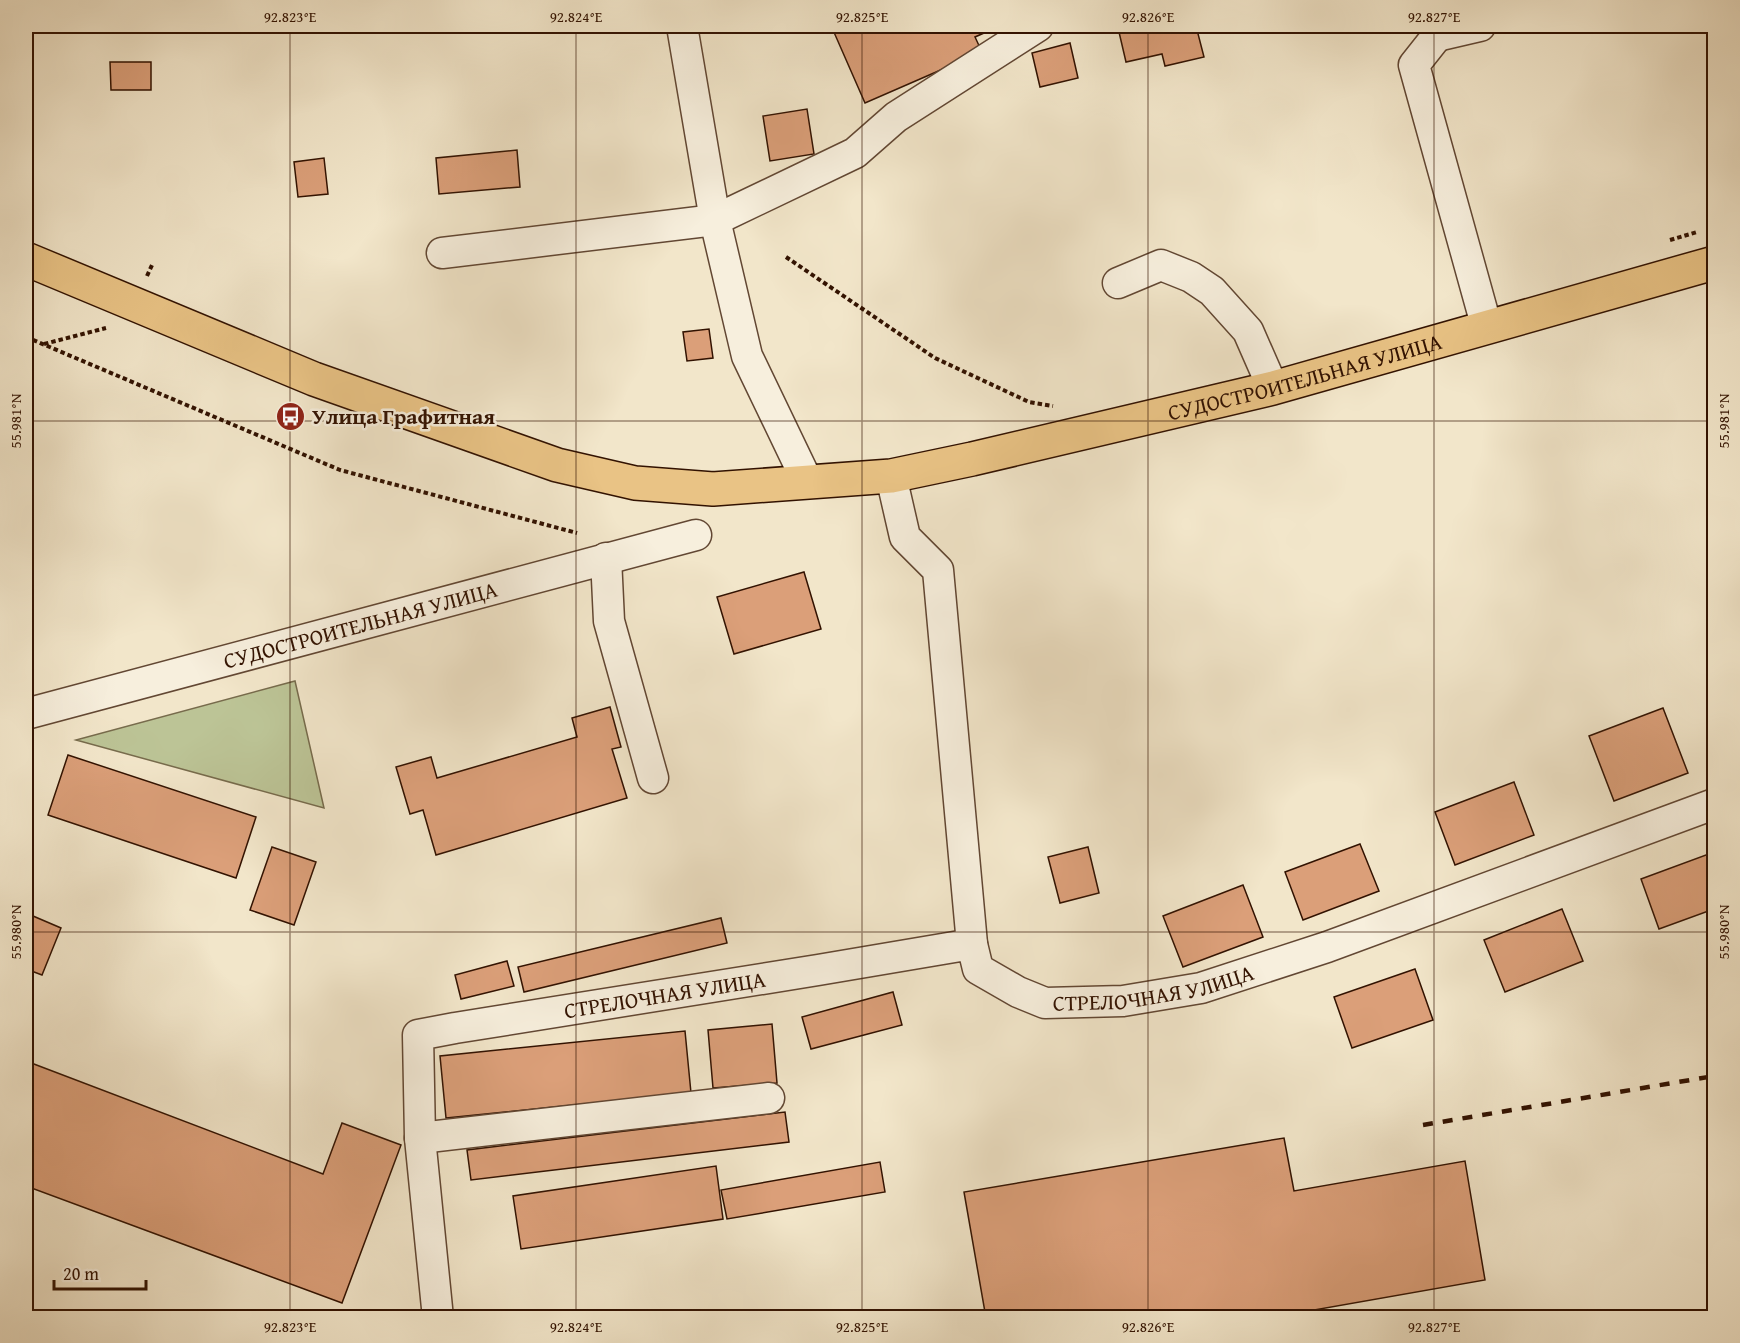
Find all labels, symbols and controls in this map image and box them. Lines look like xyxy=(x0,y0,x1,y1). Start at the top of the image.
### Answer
text: 92.823°E xyxy=(264,6,317,27)
text: 92.824°E xyxy=(550,6,603,27)
text: 92.825°E xyxy=(836,6,889,27)
text: 92.826°E xyxy=(1122,6,1175,27)
text: 92.827°E xyxy=(1408,6,1461,27)
street label: СУДОСТРОИТЕЛЬНАЯ УЛИЦА xyxy=(1164,325,1446,428)
text: 55.981°N xyxy=(5,393,26,448)
text: 55.981°N xyxy=(1713,393,1734,448)
bus stop icon: Улица Графитная xyxy=(275,400,307,432)
place label: Улица Графитная xyxy=(312,400,495,432)
street label: СУДОСТРОИТЕЛЬНАЯ УЛИЦА xyxy=(220,573,501,677)
text: 55.980°N xyxy=(5,904,26,959)
text: 55.980°N xyxy=(1713,904,1734,959)
street label: СТРЕЛОЧНАЯ УЛИЦА xyxy=(1052,956,1258,1019)
street label: СТРЕЛОЧНАЯ УЛИЦА xyxy=(562,963,768,1026)
scale bar xyxy=(54,1253,146,1291)
text: 20 m xyxy=(63,1260,99,1287)
text: 92.823°E xyxy=(264,1316,317,1337)
text: 92.824°E xyxy=(550,1316,603,1337)
text: 92.825°E xyxy=(836,1316,889,1337)
text: 92.826°E xyxy=(1122,1316,1175,1337)
text: 92.827°E xyxy=(1408,1316,1461,1337)

